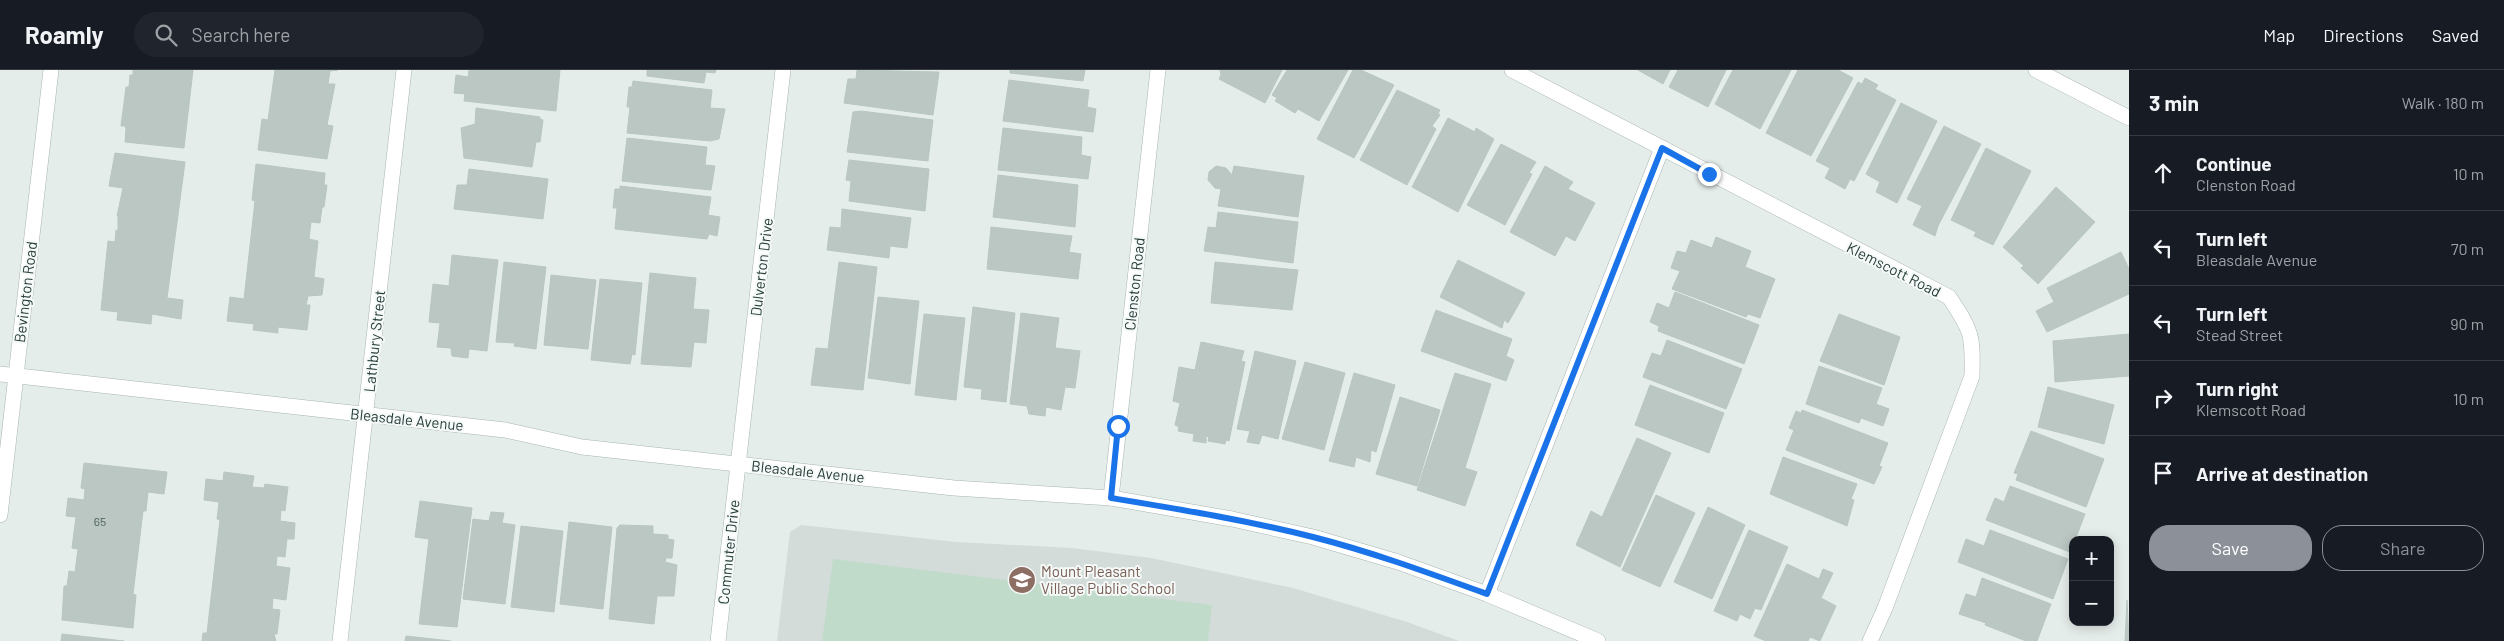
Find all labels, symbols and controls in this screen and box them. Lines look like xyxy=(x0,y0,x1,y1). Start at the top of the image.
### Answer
search box xyxy=(134,12,484,57)
text: Roamly xyxy=(25,20,104,49)
icon: search xyxy=(152,21,180,49)
text: Search here xyxy=(192,23,290,46)
text: Map xyxy=(2263,24,2295,46)
text: Directions xyxy=(2323,24,2404,46)
text: Saved xyxy=(2432,24,2479,46)
text: 3 min xyxy=(2149,90,2199,115)
text: Walk · 180 m xyxy=(2402,93,2484,112)
text: Continue xyxy=(2196,152,2272,175)
icon: ahead xyxy=(2149,159,2177,187)
route end xyxy=(1698,163,1721,186)
text: 10 m xyxy=(2453,164,2484,183)
text: Clenston Road xyxy=(2196,175,2296,194)
street label: Dulverton Drive xyxy=(746,217,776,317)
text: Turn left xyxy=(2196,227,2267,250)
icon: left xyxy=(2149,234,2177,262)
street label: Clenston Road xyxy=(1120,237,1148,331)
street label: Klemscott Road xyxy=(1844,238,1944,300)
text: 70 m xyxy=(2451,239,2484,258)
street label: Bevington Road xyxy=(10,240,40,344)
text: Bleasdale Avenue xyxy=(2196,250,2317,269)
street label: Lathbury Street xyxy=(360,289,388,393)
text: Turn left xyxy=(2196,302,2267,325)
icon: left xyxy=(2149,309,2177,337)
text: 90 m xyxy=(2450,314,2484,333)
text: Stead Street xyxy=(2196,325,2283,344)
text: Turn right xyxy=(2196,377,2278,400)
icon: right xyxy=(2149,384,2177,412)
text: 10 m xyxy=(2453,389,2484,408)
text: Klemscott Road xyxy=(2196,400,2306,419)
street label: Bleasdale Avenue xyxy=(350,404,464,434)
route start xyxy=(1107,415,1130,438)
street label: Bleasdale Avenue xyxy=(751,456,865,486)
icon: arrive xyxy=(2149,459,2177,487)
text: Arrive at destination xyxy=(2196,462,2368,485)
street label: Commuter Drive xyxy=(714,499,742,605)
house number: 65 xyxy=(94,514,106,528)
button: Save xyxy=(2149,525,2312,571)
button: Share xyxy=(2322,525,2484,571)
map controls xyxy=(2069,536,2114,626)
button: + xyxy=(2069,536,2114,581)
place label: Mount Pleasant Village Public School xyxy=(1041,562,1175,597)
school or university icon: Mount Pleasant Village Public School xyxy=(1007,565,1037,595)
button: − xyxy=(2069,581,2114,626)

